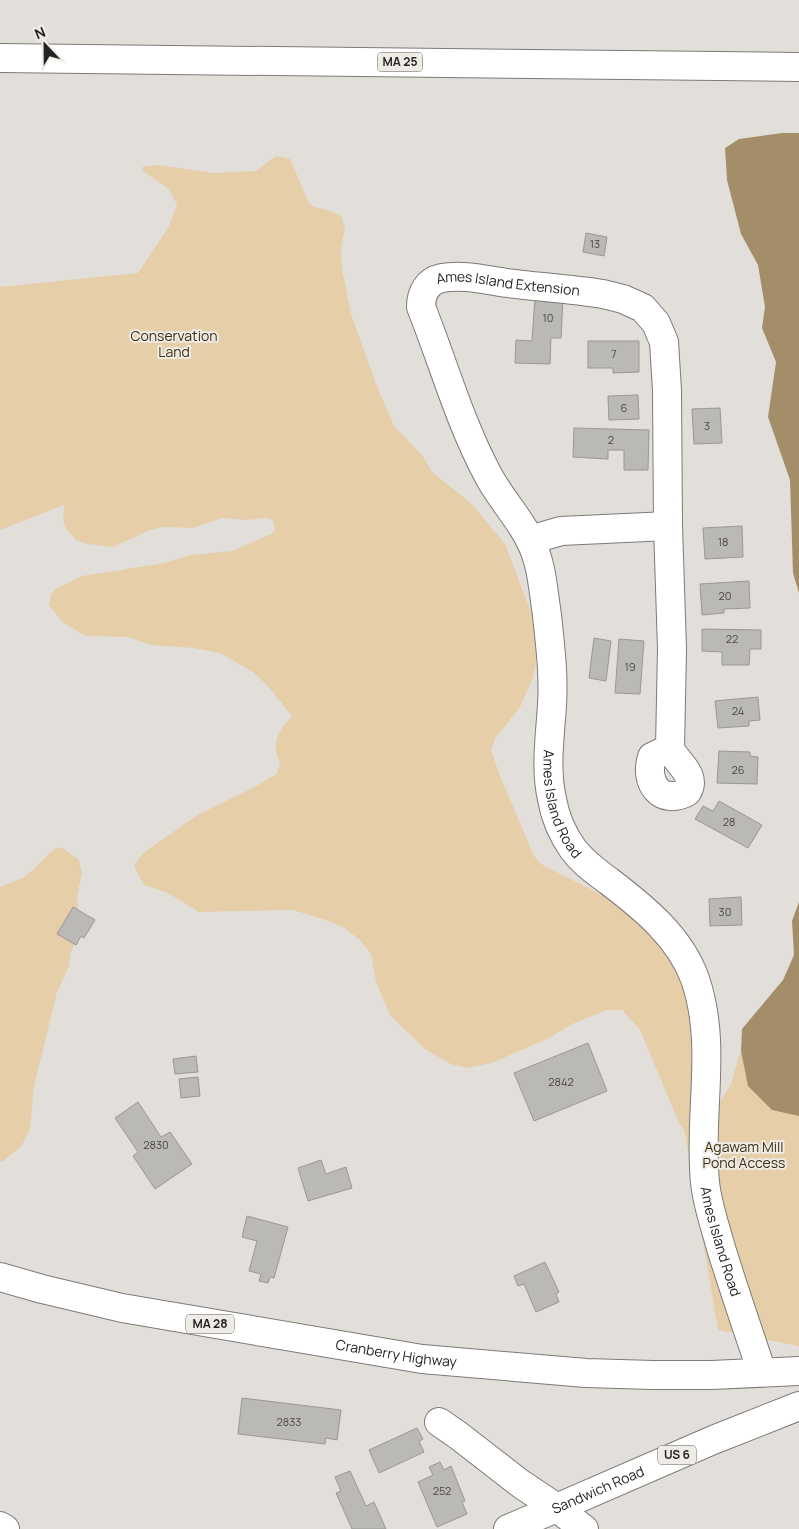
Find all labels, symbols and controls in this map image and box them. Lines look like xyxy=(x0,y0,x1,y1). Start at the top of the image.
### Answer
north arrow xyxy=(20,20,70,70)
text: N xyxy=(32,22,48,43)
road number: MA 25 xyxy=(378,52,422,72)
house number: 13 xyxy=(590,236,600,251)
street label: Ames Island Extension xyxy=(434,266,581,300)
house number: 10 xyxy=(542,310,554,325)
park label: Conservation Land xyxy=(130,326,218,361)
house number: 7 xyxy=(611,346,617,361)
house number: 6 xyxy=(621,400,628,415)
house number: 3 xyxy=(704,418,710,433)
house number: 2 xyxy=(608,432,614,447)
house number: 18 xyxy=(718,534,728,549)
house number: 20 xyxy=(719,588,731,603)
house number: 22 xyxy=(726,631,738,646)
house number: 19 xyxy=(624,659,636,674)
house number: 24 xyxy=(732,703,744,718)
street label: Ames Island Road xyxy=(539,749,586,862)
house number: 26 xyxy=(731,762,745,777)
house number: 28 xyxy=(723,814,735,829)
house number: 30 xyxy=(719,904,731,919)
house number: 2842 xyxy=(548,1074,574,1089)
house number: 2830 xyxy=(143,1137,169,1152)
park label: Agawam Mill Pond Access xyxy=(703,1137,785,1172)
street label: Ames Island Road xyxy=(697,1185,746,1299)
road number: MA 28 xyxy=(186,1315,234,1334)
street label: Cranberry Highway xyxy=(334,1335,458,1371)
house number: 2833 xyxy=(277,1414,301,1429)
road number: US 6 xyxy=(658,1446,696,1464)
street label: Sandwich Road xyxy=(548,1461,647,1518)
house number: 252 xyxy=(433,1483,451,1498)

